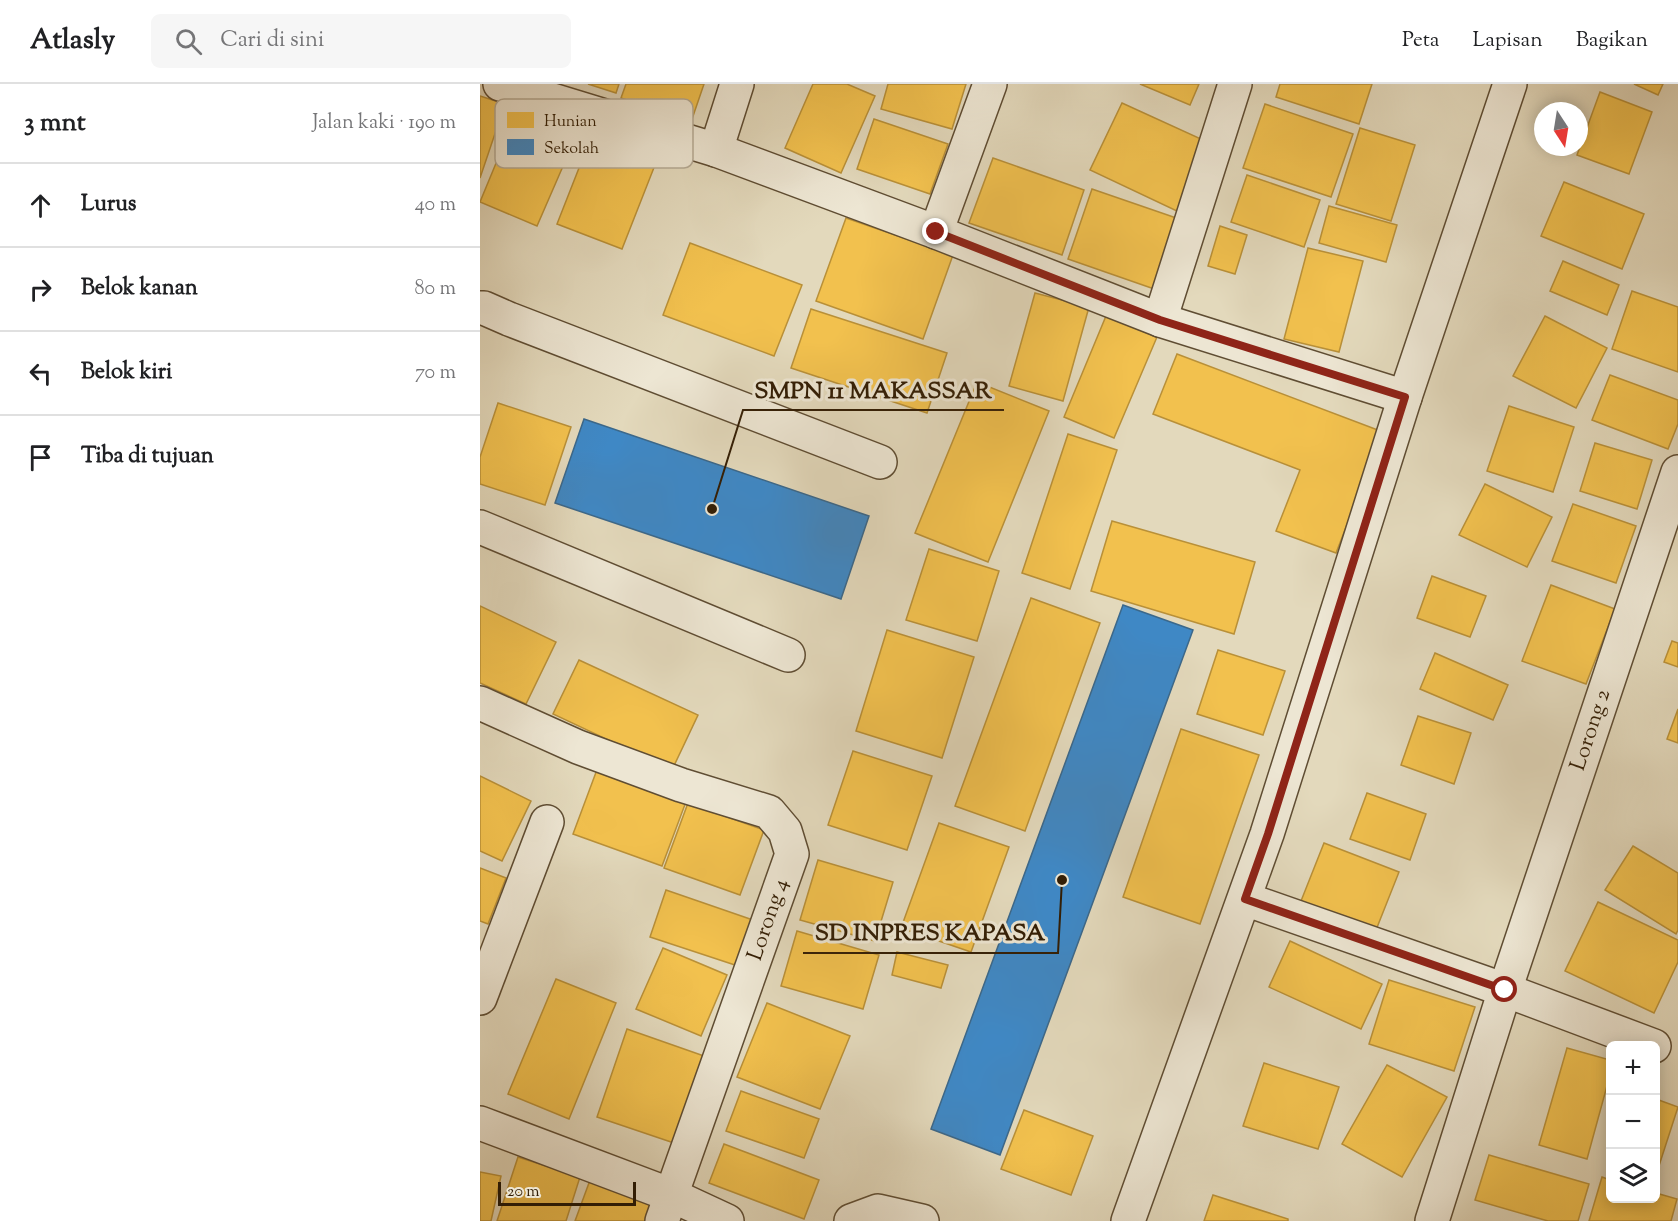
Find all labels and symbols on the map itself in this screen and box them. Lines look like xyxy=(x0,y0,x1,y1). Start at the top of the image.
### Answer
legend xyxy=(495,99,693,168)
north arrow xyxy=(1534,102,1588,156)
text: Hunian xyxy=(544,111,597,134)
text: Sekolah xyxy=(544,138,600,161)
route end xyxy=(922,218,948,244)
callout: SMPN 11 MAKASSAR xyxy=(743,368,1004,410)
text: SMPN 11 MAKASSAR xyxy=(754,375,993,409)
street label: Lorong 2 xyxy=(1563,685,1620,775)
street label: Lorong 4 xyxy=(740,875,798,965)
callout: SD INPRES KAPASA xyxy=(803,911,1058,953)
text: SD INPRES KAPASA xyxy=(815,917,1046,951)
route start xyxy=(1491,976,1517,1002)
scale bar xyxy=(498,1179,636,1206)

